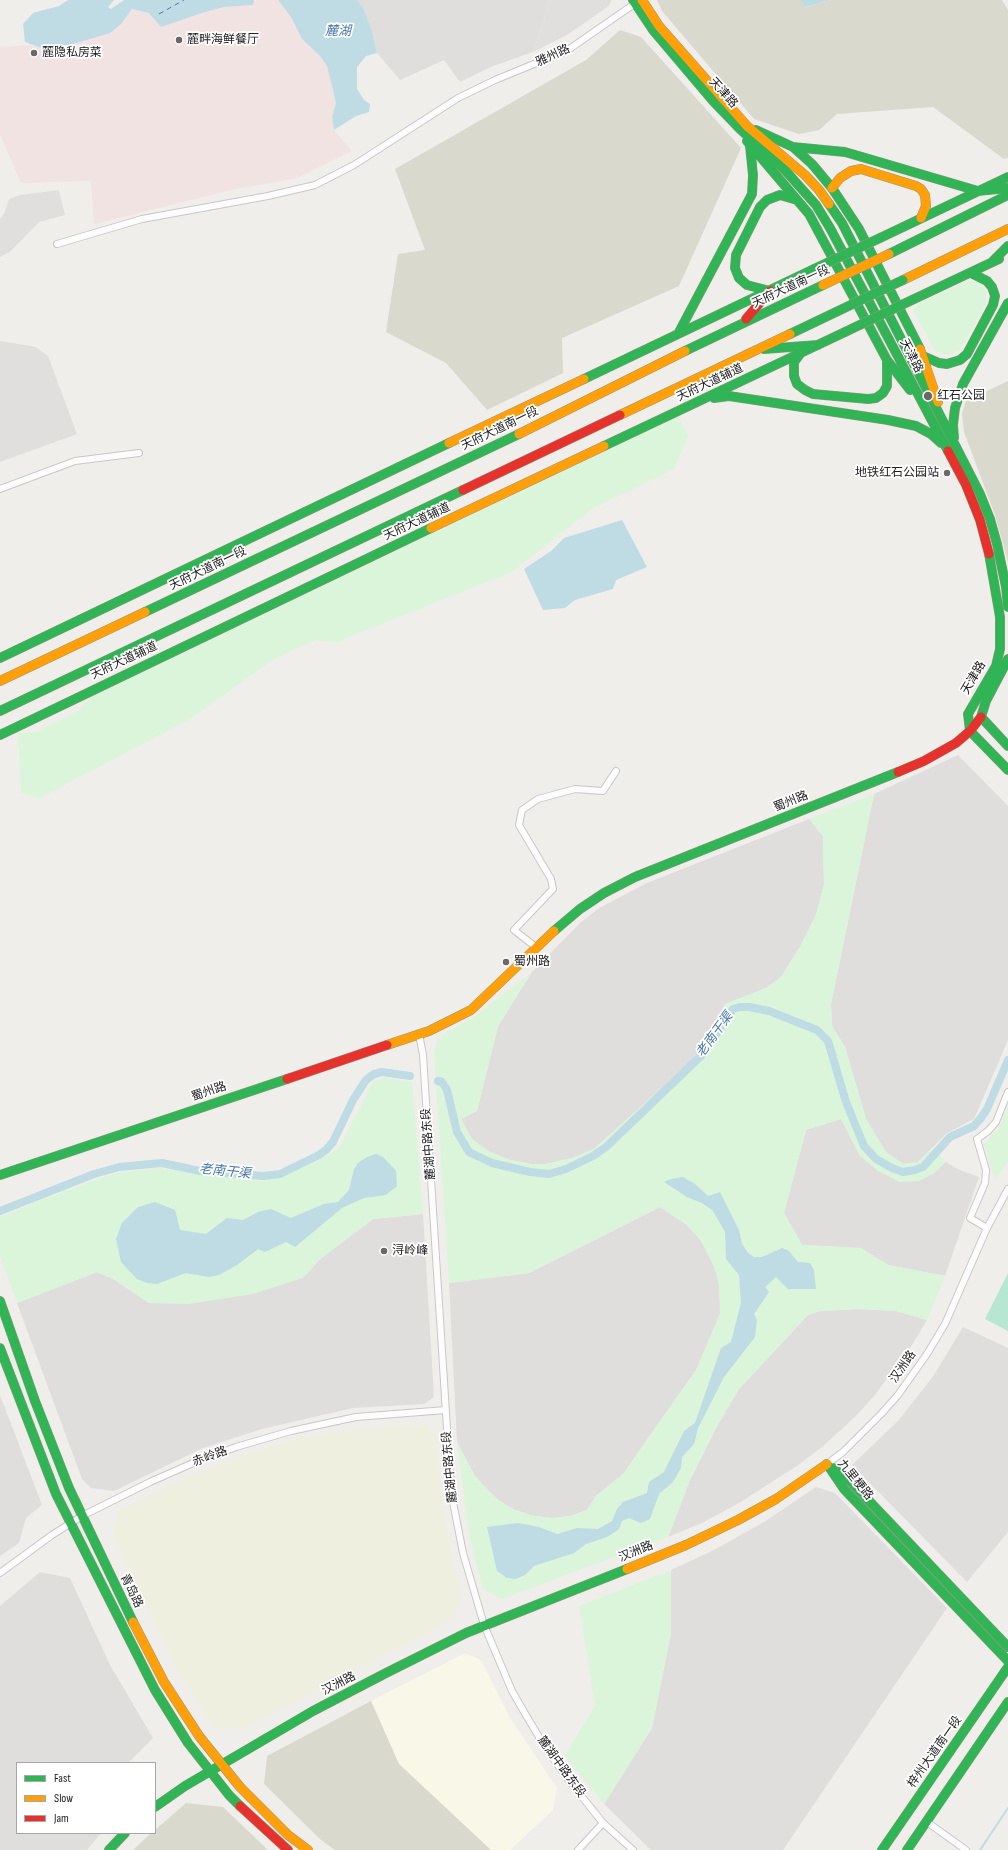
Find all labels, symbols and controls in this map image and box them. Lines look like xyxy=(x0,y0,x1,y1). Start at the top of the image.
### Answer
water label: 麓湖 xyxy=(325,24,351,40)
place label: 麓畔海鲜餐厅 xyxy=(187,33,259,47)
marker: 麓畔海鲜餐厅 xyxy=(174,35,184,45)
street label: 雅州路 xyxy=(534,42,572,70)
place label: 麓隐私房菜 xyxy=(42,46,102,60)
marker: 麓隐私房菜 xyxy=(29,48,39,58)
street label: 天津路 xyxy=(706,75,740,111)
street label: 天府大道南一段 xyxy=(750,263,832,311)
street label: 天津路 xyxy=(896,337,926,375)
street label: 天府大道辅道 xyxy=(674,361,746,405)
place label: 红石公园 xyxy=(937,389,985,403)
marker: 红石公园 xyxy=(922,390,934,402)
street label: 天府大道南一段 xyxy=(459,404,541,454)
place label: 地铁红石公园站 xyxy=(855,466,939,480)
marker: 地铁红石公园站 xyxy=(942,468,952,478)
street label: 天府大道辅道 xyxy=(381,500,453,544)
street label: 天府大道南一段 xyxy=(167,544,249,594)
street label: 天府大道辅道 xyxy=(88,639,160,683)
street label: 天津路 xyxy=(959,659,989,697)
street label: 蜀州路 xyxy=(772,789,810,815)
place label: 蜀州路 xyxy=(514,955,550,969)
marker: 蜀州路 xyxy=(501,957,511,967)
water label: 老南干渠 xyxy=(693,1009,737,1061)
street label: 蜀州路 xyxy=(190,1079,228,1105)
street label: 麓湖中路东段 xyxy=(419,1108,439,1180)
water label: 老南干渠 xyxy=(198,1162,252,1182)
place label: 浔岭峰 xyxy=(392,1244,428,1258)
marker: 浔岭峰 xyxy=(379,1246,389,1256)
street label: 汉洲路 xyxy=(887,1348,919,1386)
street label: 麓湖中路东段 xyxy=(440,1431,460,1503)
street label: 赤岭路 xyxy=(191,1444,229,1470)
street label: 九里梗路 xyxy=(834,1457,876,1503)
street label: 汉洲路 xyxy=(617,1539,655,1565)
street label: 青岛路 xyxy=(117,1572,145,1610)
street label: 汉洲路 xyxy=(320,1669,358,1699)
street label: 梓州大道南一段 xyxy=(905,1713,965,1791)
street label: 麓湖中路东段 xyxy=(534,1734,588,1800)
legend xyxy=(16,1762,156,1834)
text: Fast xyxy=(54,1771,71,1786)
text: Slow xyxy=(54,1791,73,1806)
text: Jam xyxy=(54,1811,69,1826)

